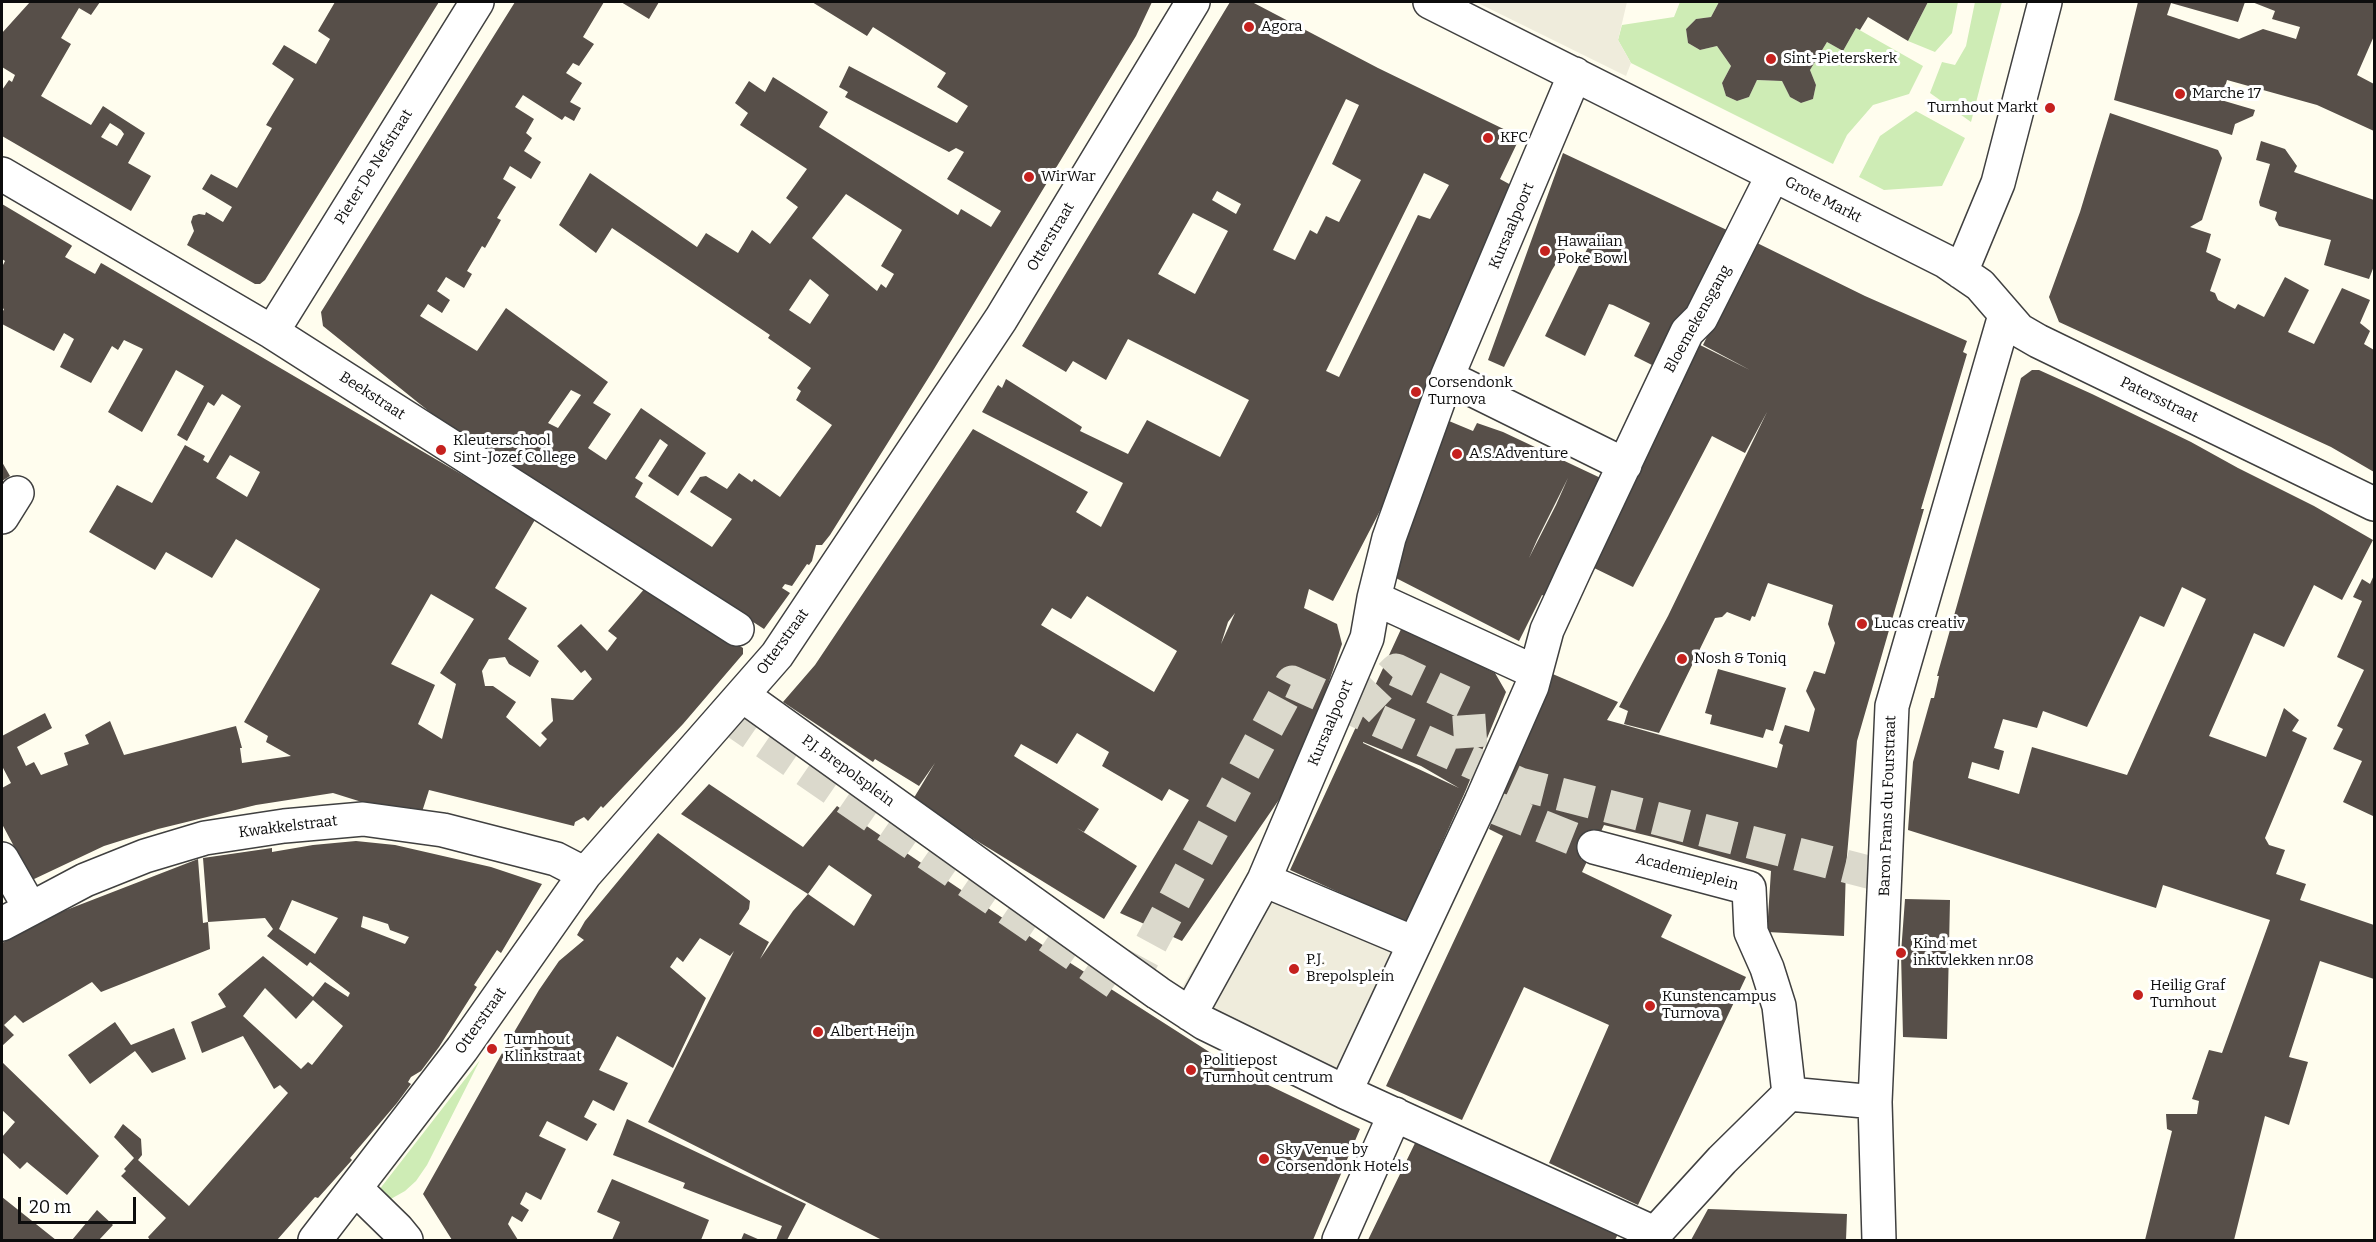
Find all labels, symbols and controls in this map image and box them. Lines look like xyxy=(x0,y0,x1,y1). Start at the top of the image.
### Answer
place label: Agora xyxy=(1261,18,1302,36)
marker: Agora xyxy=(1242,20,1256,34)
place label: Sint-Pieterskerk xyxy=(1783,50,1897,68)
marker: Sint-Pieterskerk xyxy=(1764,52,1778,66)
place label: Marche 17 xyxy=(2192,85,2261,103)
marker: Marche 17 xyxy=(2173,87,2187,101)
place label: Turnhout Markt xyxy=(1927,99,2038,117)
marker: Turnhout Markt xyxy=(2043,101,2057,115)
street label: Pieter De Nefstraat xyxy=(331,106,417,228)
place label: KFC xyxy=(1500,129,1528,147)
marker: KFC xyxy=(1481,131,1495,145)
place label: WirWar xyxy=(1041,168,1096,186)
marker: WirWar xyxy=(1022,170,1036,184)
street label: Grote Markt xyxy=(1782,173,1864,227)
street label: Kursaalpoort xyxy=(1486,180,1538,272)
street label: Otterstraat xyxy=(1023,199,1079,275)
place label: Hawaiian Poke Bowl xyxy=(1557,233,1628,268)
marker: Hawaiian Poke Bowl xyxy=(1538,244,1552,258)
street label: Bloemekensgang xyxy=(1661,262,1735,376)
street label: Beekstraat xyxy=(336,368,408,424)
street label: Patersstraat xyxy=(2117,373,2201,427)
place label: Corsendonk Turnova xyxy=(1428,374,1513,409)
marker: Corsendonk Turnova xyxy=(1409,385,1423,399)
place label: Kleuterschool Sint-Jozef College xyxy=(453,432,576,467)
marker: Kleuterschool Sint-Jozef College xyxy=(434,443,448,457)
place label: A.S.Adventure xyxy=(1469,445,1568,463)
marker: A.S.Adventure xyxy=(1450,447,1464,461)
street label: Otterstraat xyxy=(753,606,813,678)
place label: Lucas creativ xyxy=(1874,615,1965,633)
marker: Lucas creativ xyxy=(1855,617,1869,631)
place label: Nosh & Toniq xyxy=(1694,650,1786,668)
marker: Nosh & Toniq xyxy=(1675,652,1689,666)
street label: Kursaalpoort xyxy=(1305,677,1357,769)
street label: Baron Frans du Fourstraat xyxy=(1876,715,1900,897)
street label: P.J. Brepolsplein xyxy=(798,731,898,811)
street label: Kwakkelstraat xyxy=(238,812,338,842)
street label: Academieplein xyxy=(1634,850,1740,894)
place label: Kind met inktvlekken nr.08 xyxy=(1913,935,2034,970)
marker: Kind met inktvlekken nr.08 xyxy=(1894,946,1908,960)
place label: P.J. Brepolsplein xyxy=(1306,951,1394,986)
marker: P.J. Brepolsplein xyxy=(1287,962,1301,976)
place label: Heilig Graf Turnhout xyxy=(2150,977,2225,1012)
street label: Otterstraat xyxy=(452,984,510,1058)
place label: Kunstencampus Turnova xyxy=(1662,988,1776,1023)
marker: Heilig Graf Turnhout xyxy=(2131,988,2145,1002)
marker: Kunstencampus Turnova xyxy=(1643,999,1657,1013)
place label: Albert Heijn xyxy=(830,1023,915,1041)
marker: Albert Heijn xyxy=(811,1025,825,1039)
place label: Turnhout Klinkstraat xyxy=(504,1031,582,1066)
marker: Turnhout Klinkstraat xyxy=(485,1042,499,1056)
place label: Politiepost Turnhout centrum xyxy=(1203,1052,1333,1087)
marker: Politiepost Turnhout centrum xyxy=(1184,1063,1198,1077)
place label: Sky Venue by Corsendonk Hotels xyxy=(1276,1141,1409,1176)
marker: Sky Venue by Corsendonk Hotels xyxy=(1257,1152,1271,1166)
scale bar xyxy=(21,1185,140,1223)
text: 20 m xyxy=(29,1196,71,1218)

